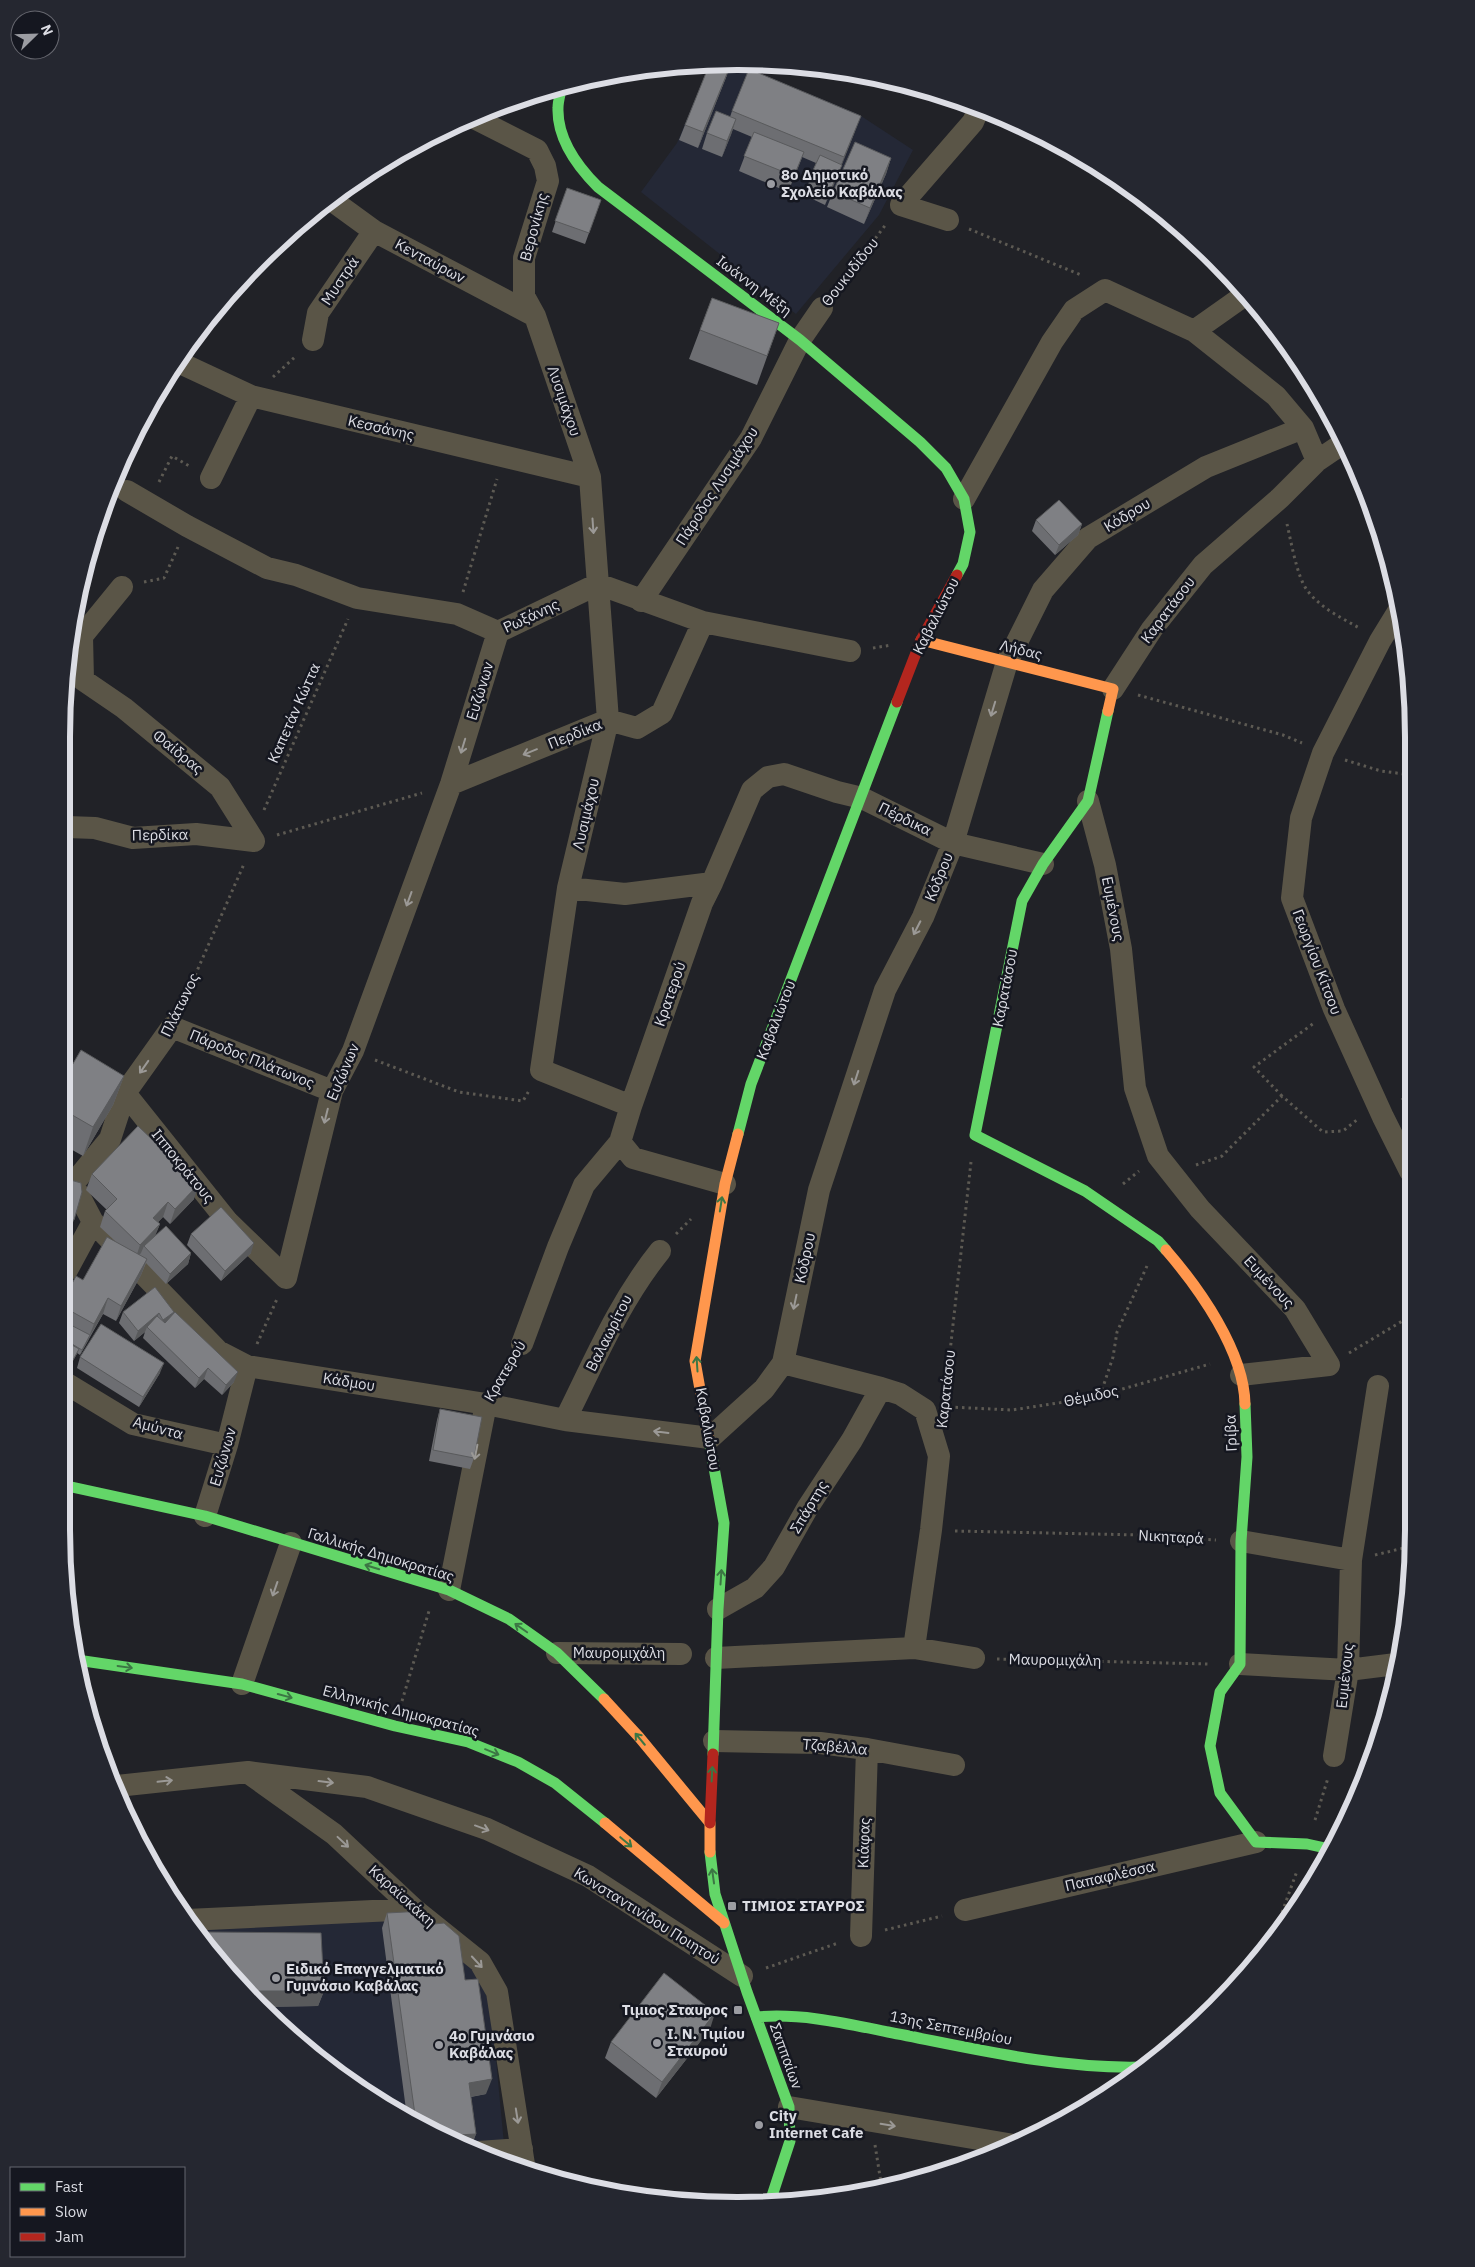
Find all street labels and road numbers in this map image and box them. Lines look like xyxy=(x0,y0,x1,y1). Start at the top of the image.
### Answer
street label: Βερονίκης xyxy=(515,191,552,263)
street label: Θουκυδίδου xyxy=(817,233,882,310)
street label: Κενταύρων xyxy=(392,234,469,287)
street label: Ιωάννη Μέξη xyxy=(713,251,796,320)
street label: Μυστρά xyxy=(316,253,363,309)
street label: Λυσιμάχου xyxy=(544,363,585,439)
street label: Κεσσάνης xyxy=(346,411,416,444)
street label: Πάροδος Λυσιμάχου xyxy=(671,423,762,549)
street label: Κόδρου xyxy=(1100,493,1154,536)
street label: Καρατάσου xyxy=(1136,573,1199,647)
street label: Καβαλιώτου xyxy=(908,574,963,657)
street label: Ρωξάνης xyxy=(500,594,562,637)
street label: Λήδας xyxy=(998,635,1044,664)
street label: Ευζώνων xyxy=(462,659,498,722)
street label: Καπετάν Κώττα xyxy=(263,660,324,766)
street label: Περδίκα xyxy=(545,714,605,753)
street label: Φαίδρας xyxy=(149,725,208,778)
street label: Λυσιμάχου xyxy=(568,776,603,852)
street label: Πέρδικα xyxy=(876,798,935,840)
street label: Περδίκα xyxy=(131,825,189,844)
street label: Κόδρου xyxy=(920,850,957,904)
street label: Ευμένους xyxy=(1098,875,1129,943)
street label: Γεωργίου Κίτσου xyxy=(1289,906,1346,1017)
street label: Καρατάσου xyxy=(988,947,1021,1028)
street label: Κρατερού xyxy=(650,959,689,1029)
street label: Πλάτωνος xyxy=(156,970,203,1040)
street label: Καβαλιώτου xyxy=(752,977,799,1062)
street label: Πάροδος Πλάτωνος xyxy=(187,1025,317,1092)
street label: Ευζώνων xyxy=(322,1040,363,1103)
street label: Ιπποκράτους xyxy=(148,1125,219,1207)
street label: Κόδρου xyxy=(790,1231,819,1285)
street label: Ευμένους xyxy=(1240,1251,1299,1312)
street label: Βαλαωρίτου xyxy=(581,1291,636,1374)
street label: Κρατερού xyxy=(480,1337,530,1405)
street label: Καρατάσου xyxy=(932,1349,959,1429)
street label: Κάδμου xyxy=(322,1368,377,1395)
street label: Θέμιδος xyxy=(1062,1380,1120,1411)
street label: Καβαλιώτου xyxy=(692,1386,725,1472)
street label: Αμύντα xyxy=(131,1412,186,1443)
street label: Γρίβα xyxy=(1220,1414,1241,1452)
street label: Ευζώνων xyxy=(205,1425,240,1488)
street label: Σπάρτης xyxy=(785,1477,832,1537)
street label: Γαλλικής Δημοκρατίας xyxy=(306,1523,457,1586)
street label: Νικηταρά xyxy=(1138,1525,1205,1548)
street label: Ευμένους xyxy=(1332,1642,1357,1710)
street label: Μαυρομιχάλη xyxy=(573,1643,665,1662)
street label: Μαυρομιχάλη xyxy=(1008,1649,1102,1670)
street label: Ελληνικής Δημοκρατίας xyxy=(321,1680,481,1741)
street label: Τζαβέλλα xyxy=(802,1734,869,1759)
street label: Κιάφας xyxy=(853,1817,874,1869)
street label: Παπαφλέσσα xyxy=(1063,1856,1157,1895)
street label: Καραϊσκάκη xyxy=(365,1861,440,1931)
street label: Κωνσταντινίδου Ποιητού xyxy=(571,1863,724,1968)
street label: 13ης Σεπτεμβρίου xyxy=(888,2006,1014,2049)
street label: Σαππαίων xyxy=(766,2020,807,2092)

